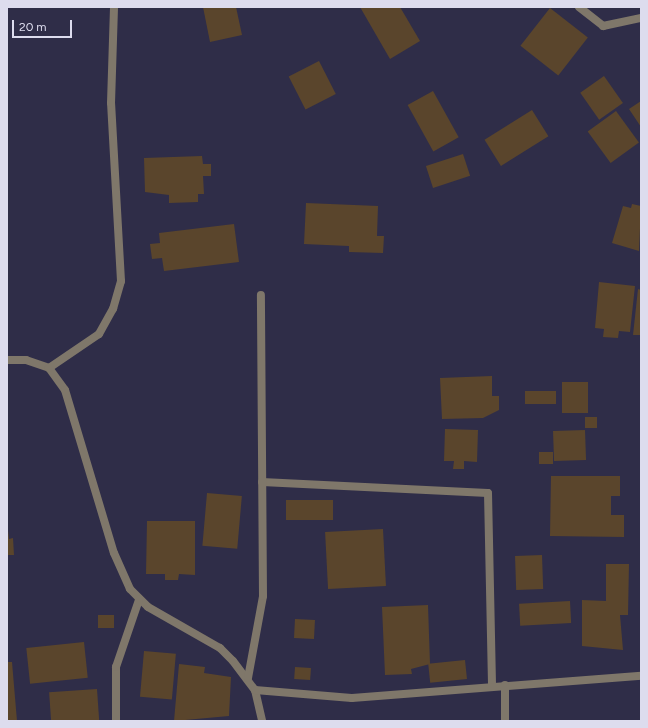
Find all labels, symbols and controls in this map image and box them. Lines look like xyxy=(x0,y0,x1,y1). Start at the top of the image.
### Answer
scale bar xyxy=(14,12,74,38)
text: 20 m xyxy=(19,20,47,34)

